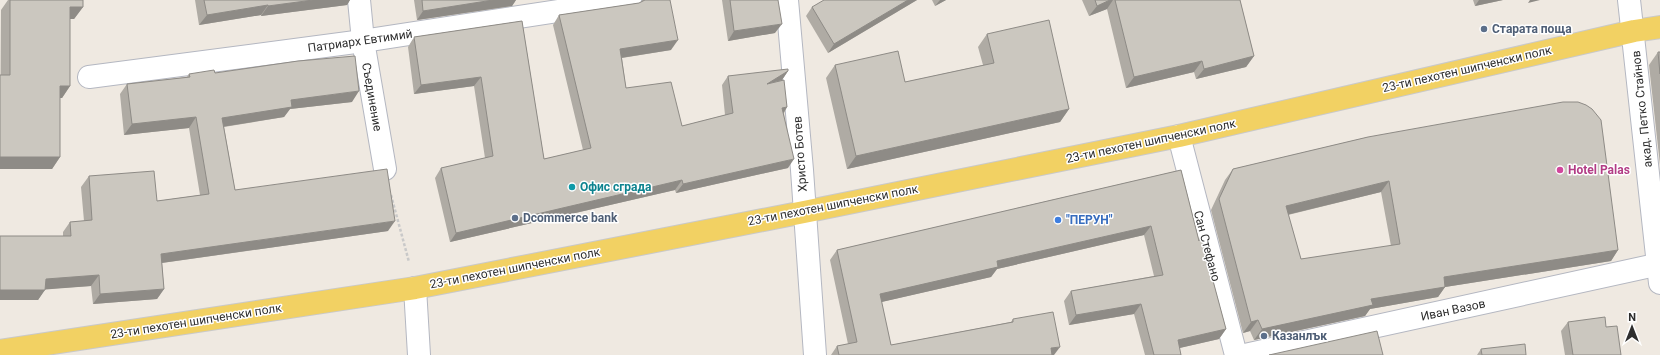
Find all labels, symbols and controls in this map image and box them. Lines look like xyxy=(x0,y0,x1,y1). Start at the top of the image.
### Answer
place label: Старата поща xyxy=(1492,22,1572,36)
marker: Старата поща xyxy=(1479,24,1489,34)
street label: Патриарх Евтимий xyxy=(307,27,413,55)
street label: 23-ти пехотен шипченски полк xyxy=(1381,43,1553,95)
street label: акад. Петко Стайнов xyxy=(1629,50,1655,168)
street label: Съединение xyxy=(359,62,385,132)
street label: Христо Ботев xyxy=(790,116,810,192)
street label: 23-ти пехотен шипченски полк xyxy=(1065,116,1238,166)
place label: Hotel Palas xyxy=(1568,163,1630,177)
marker: Hotel Palas xyxy=(1555,165,1565,175)
place label: Офис сграда xyxy=(580,180,652,194)
marker: Офис сграда xyxy=(567,182,577,192)
street label: 23-ти пехотен шипченски полк xyxy=(747,182,920,228)
street label: Сан Стефано xyxy=(1191,209,1223,283)
place label: Dcommerce bank xyxy=(523,211,618,225)
marker: Dcommerce bank xyxy=(510,213,520,223)
place label: "ПЕРУН" xyxy=(1066,213,1113,227)
marker: "ПЕРУН" xyxy=(1053,215,1063,225)
street label: 23-ти пехотен шипченски полк xyxy=(429,245,602,291)
street label: Иван Вазов xyxy=(1419,296,1487,324)
street label: 23-ти пехотен шипченски полк xyxy=(109,300,283,341)
north arrow xyxy=(1612,307,1652,347)
text: N xyxy=(1628,311,1636,324)
place label: Казанлък xyxy=(1272,329,1327,343)
marker: Казанлък xyxy=(1259,331,1269,341)

